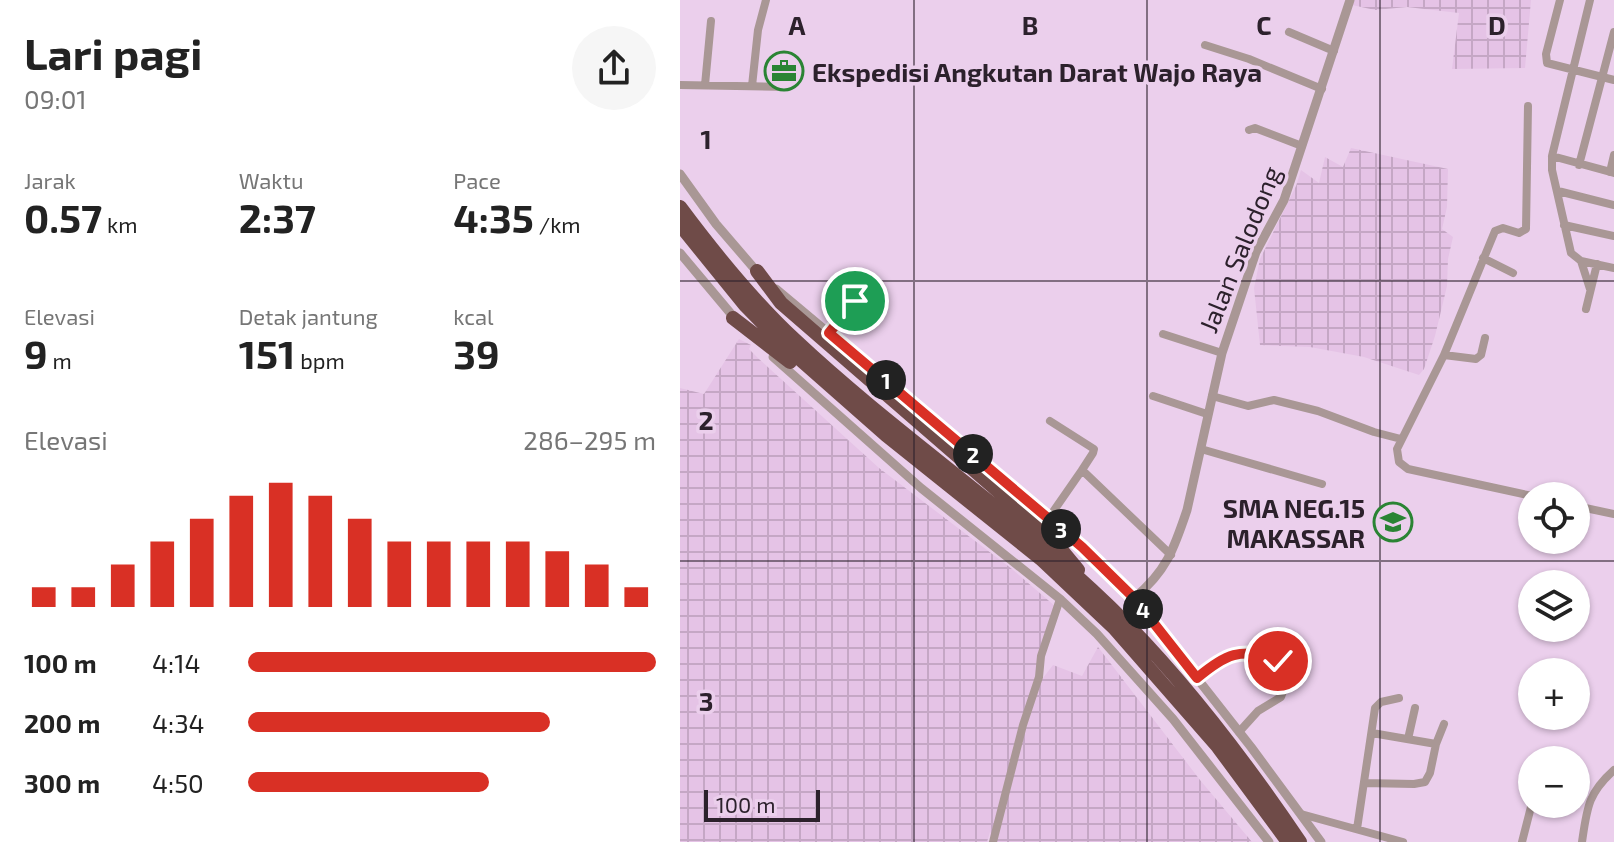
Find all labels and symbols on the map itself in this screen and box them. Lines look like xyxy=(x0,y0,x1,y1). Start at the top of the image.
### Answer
text: A xyxy=(789,9,806,40)
text: B xyxy=(1022,9,1038,40)
text: C xyxy=(1256,9,1272,40)
text: D xyxy=(1488,9,1506,40)
office icon: Ekspedisi Angkutan Darat Wajo Raya xyxy=(763,50,805,92)
place label: Ekspedisi Angkutan Darat Wajo Raya xyxy=(812,56,1262,88)
text: 1 xyxy=(700,123,712,154)
street label: Jalan Salodong xyxy=(1192,161,1286,337)
pin xyxy=(821,267,889,335)
pin: 1 xyxy=(866,360,906,400)
text: 2 xyxy=(698,404,714,435)
pin: 2 xyxy=(953,434,993,474)
place label: SMA NEG.15 MAKASSAR xyxy=(1223,492,1365,553)
school or university icon: SMA NEG.15 MAKASSAR xyxy=(1372,501,1414,543)
pin: 3 xyxy=(1041,509,1081,549)
pin: 4 xyxy=(1123,589,1163,629)
pin xyxy=(1244,627,1312,695)
text: 3 xyxy=(699,685,713,716)
scale bar xyxy=(704,786,820,822)

